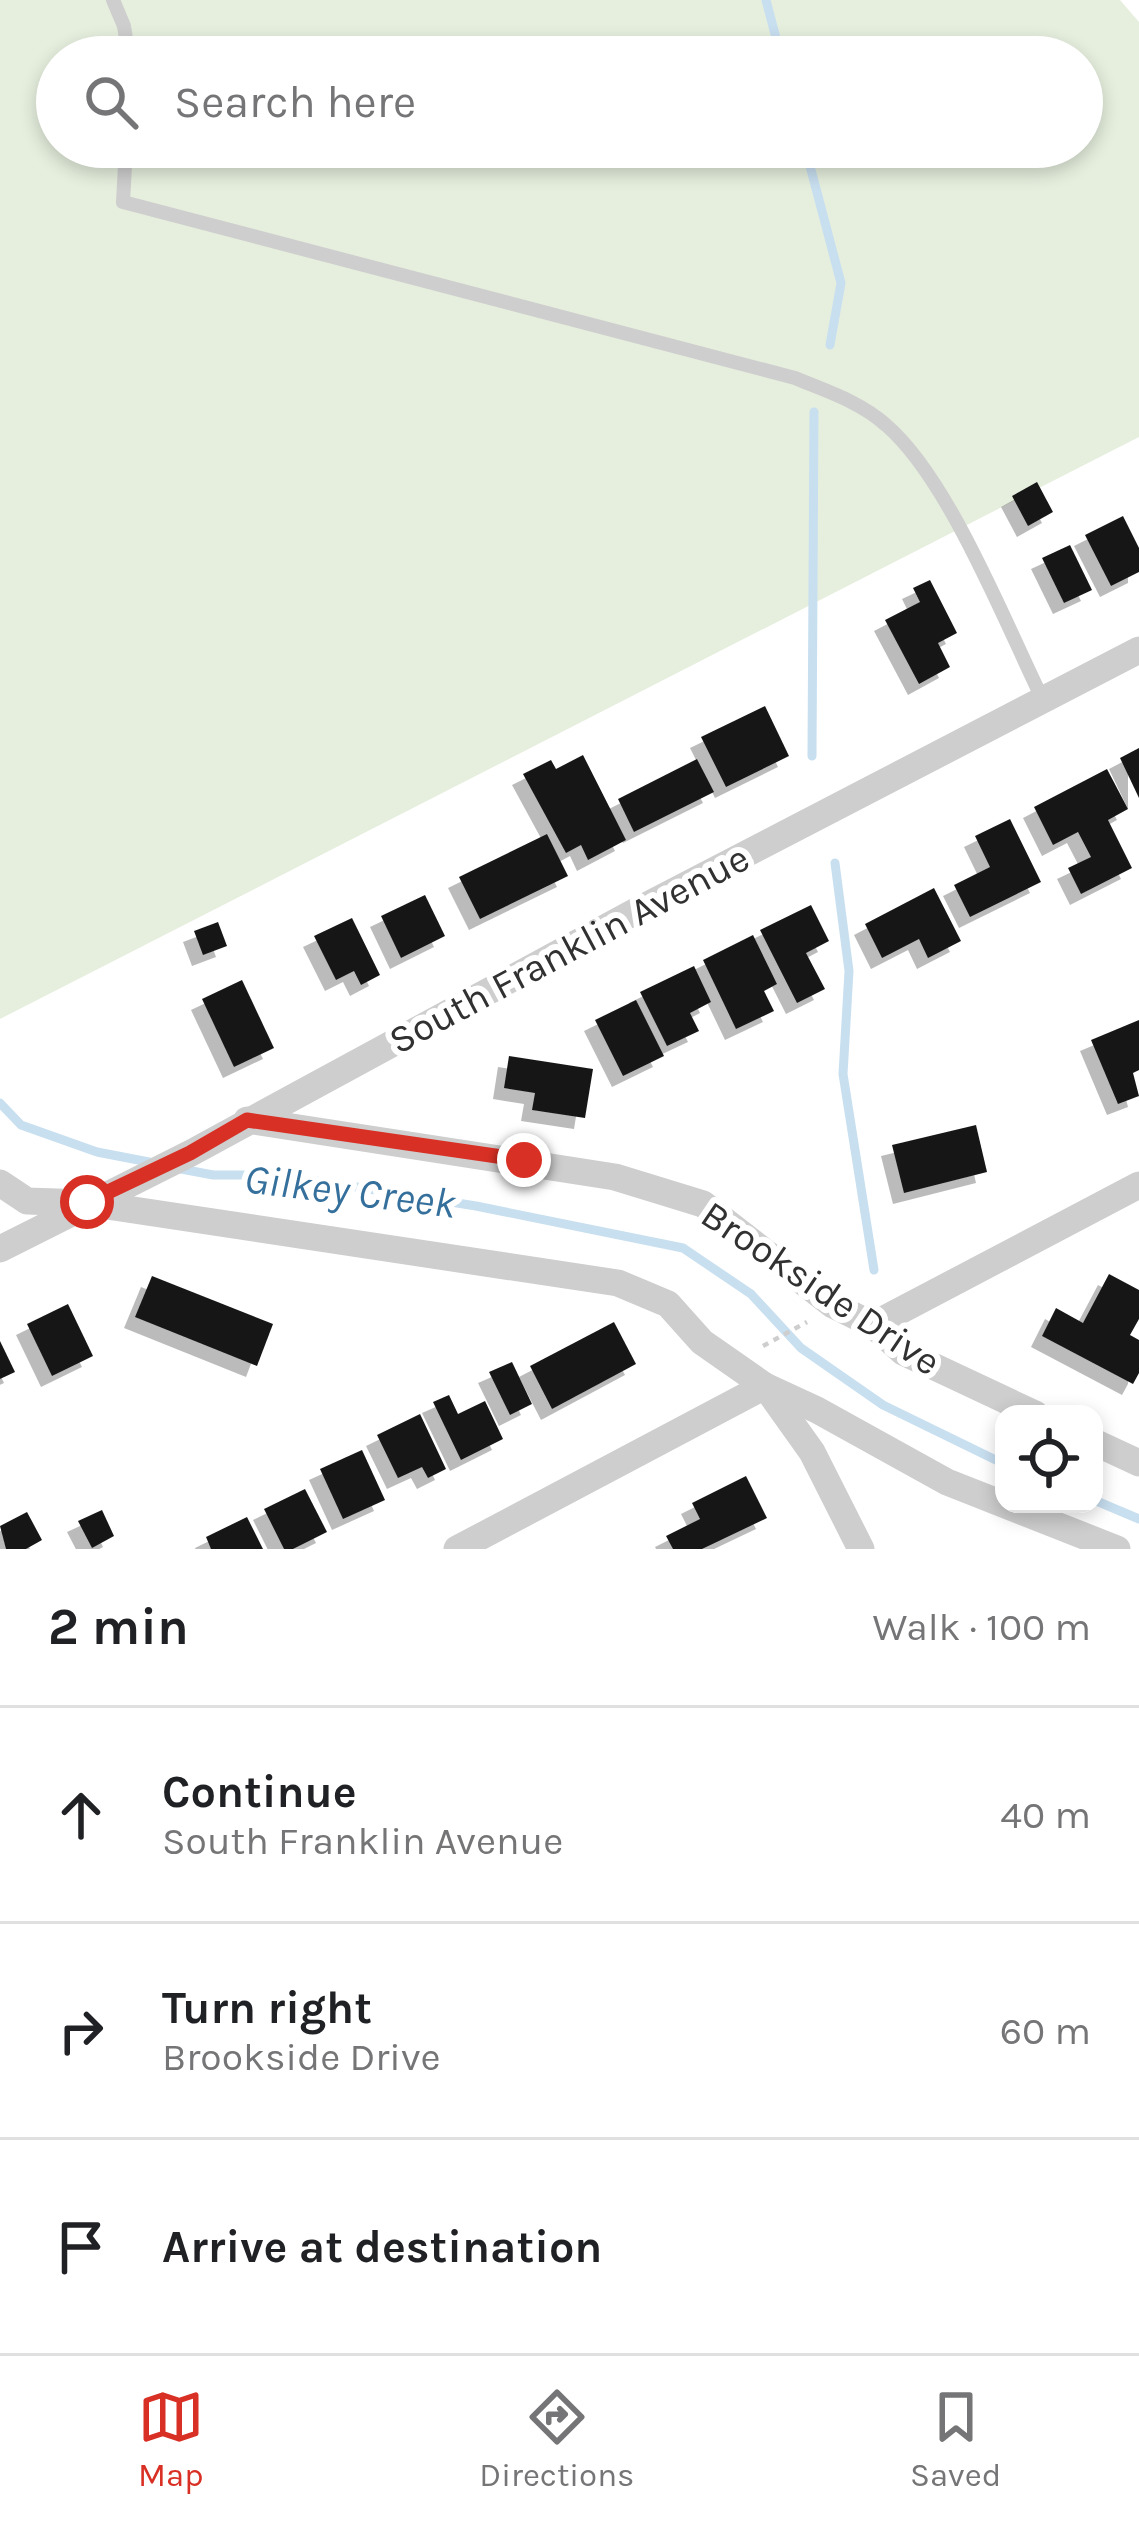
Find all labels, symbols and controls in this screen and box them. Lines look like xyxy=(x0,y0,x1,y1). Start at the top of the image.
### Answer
search box xyxy=(36,36,1103,168)
icon: search xyxy=(78,69,144,135)
text: Search here xyxy=(174,76,416,128)
street label: South Franklin Avenue xyxy=(381,835,757,1063)
route end xyxy=(497,1133,551,1187)
water label: Gilkey Creek xyxy=(242,1153,459,1229)
route start xyxy=(60,1175,114,1229)
street label: Brookside Drive xyxy=(693,1191,949,1385)
map controls xyxy=(995,1405,1103,1513)
button: locate xyxy=(995,1405,1103,1513)
text: 2 min xyxy=(48,1597,189,1657)
text: Walk · 100 m xyxy=(873,1604,1091,1650)
text: Continue xyxy=(162,1766,357,1818)
icon: ahead xyxy=(48,1782,114,1848)
text: 40 m xyxy=(1000,1792,1091,1838)
text: South Franklin Avenue xyxy=(162,1818,563,1864)
text: Turn right xyxy=(162,1982,372,2034)
icon: right xyxy=(48,1998,114,2064)
text: 60 m xyxy=(1000,2008,1091,2054)
text: Brookside Drive xyxy=(162,2034,441,2080)
icon: arrive xyxy=(48,2214,114,2280)
text: Arrive at destination xyxy=(162,2221,602,2273)
tab: Map xyxy=(138,2384,204,2494)
tab: Directions xyxy=(479,2384,634,2494)
tab: Saved xyxy=(910,2384,1001,2494)

